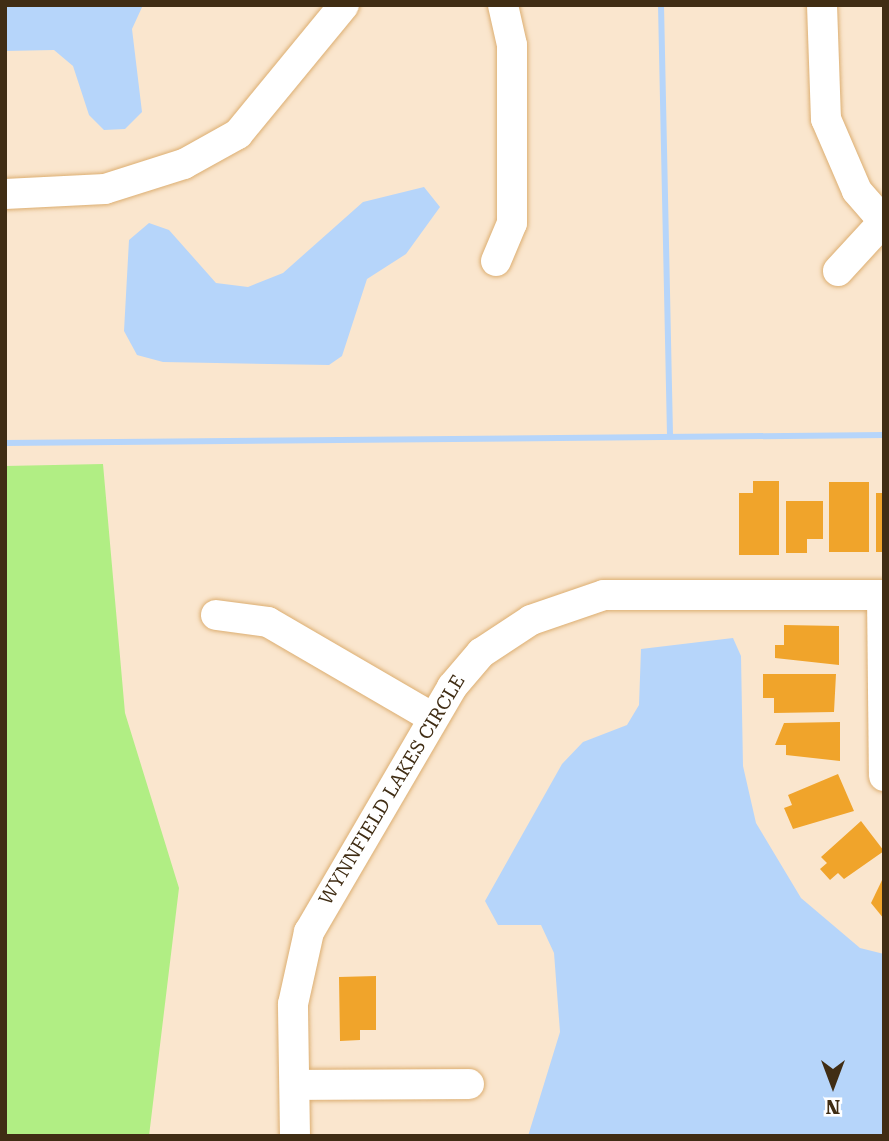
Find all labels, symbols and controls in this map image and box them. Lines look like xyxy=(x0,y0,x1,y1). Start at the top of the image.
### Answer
street label: WYNNFIELD LAKES CIRCLE xyxy=(314,671,470,909)
north arrow xyxy=(798,1050,868,1120)
text: N xyxy=(826,1095,840,1118)

